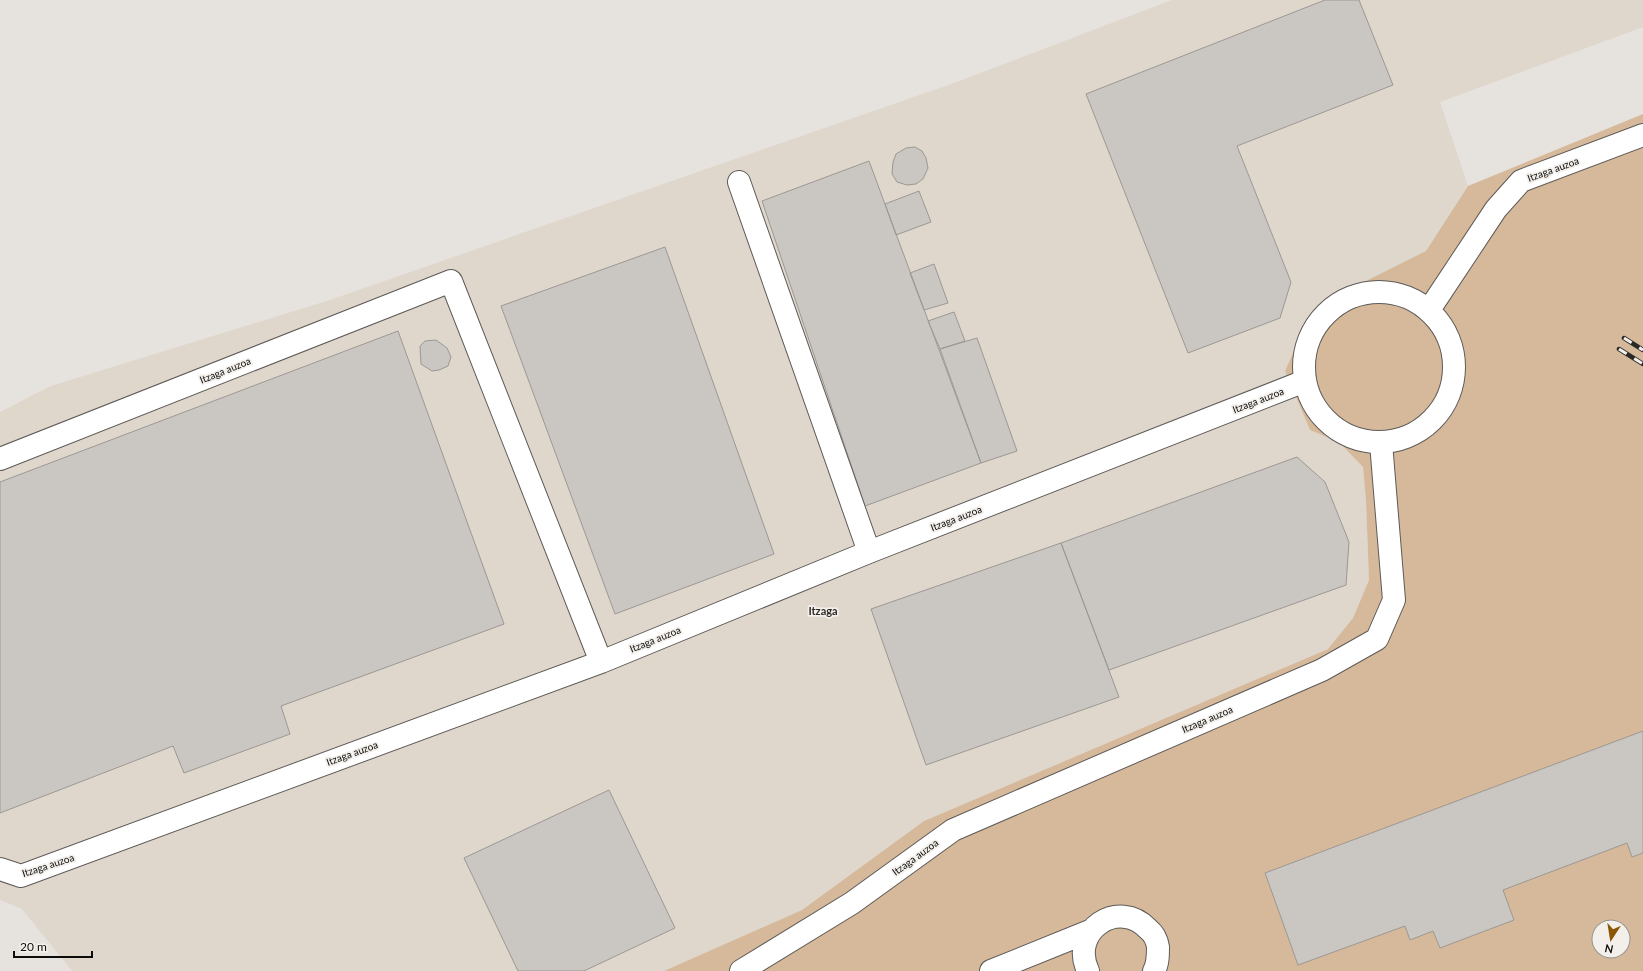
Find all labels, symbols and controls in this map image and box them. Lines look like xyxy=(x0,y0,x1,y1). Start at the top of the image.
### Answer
street label: Itzaga auzoa xyxy=(1526,154,1580,184)
street label: Itzaga auzoa xyxy=(198,354,252,386)
street label: Itzaga auzoa xyxy=(1231,385,1285,415)
street label: Itzaga auzoa xyxy=(929,503,983,533)
district label: Itzaga xyxy=(808,604,838,617)
street label: Itzaga auzoa xyxy=(628,623,682,655)
street label: Itzaga auzoa xyxy=(1180,703,1234,735)
street label: Itzaga auzoa xyxy=(325,738,379,768)
street label: Itzaga auzoa xyxy=(890,836,940,878)
street label: Itzaga auzoa xyxy=(20,851,76,879)
north arrow xyxy=(1591,919,1631,959)
scale bar xyxy=(14,933,92,959)
text: 20 m xyxy=(20,939,47,954)
text: N xyxy=(1603,942,1614,957)

